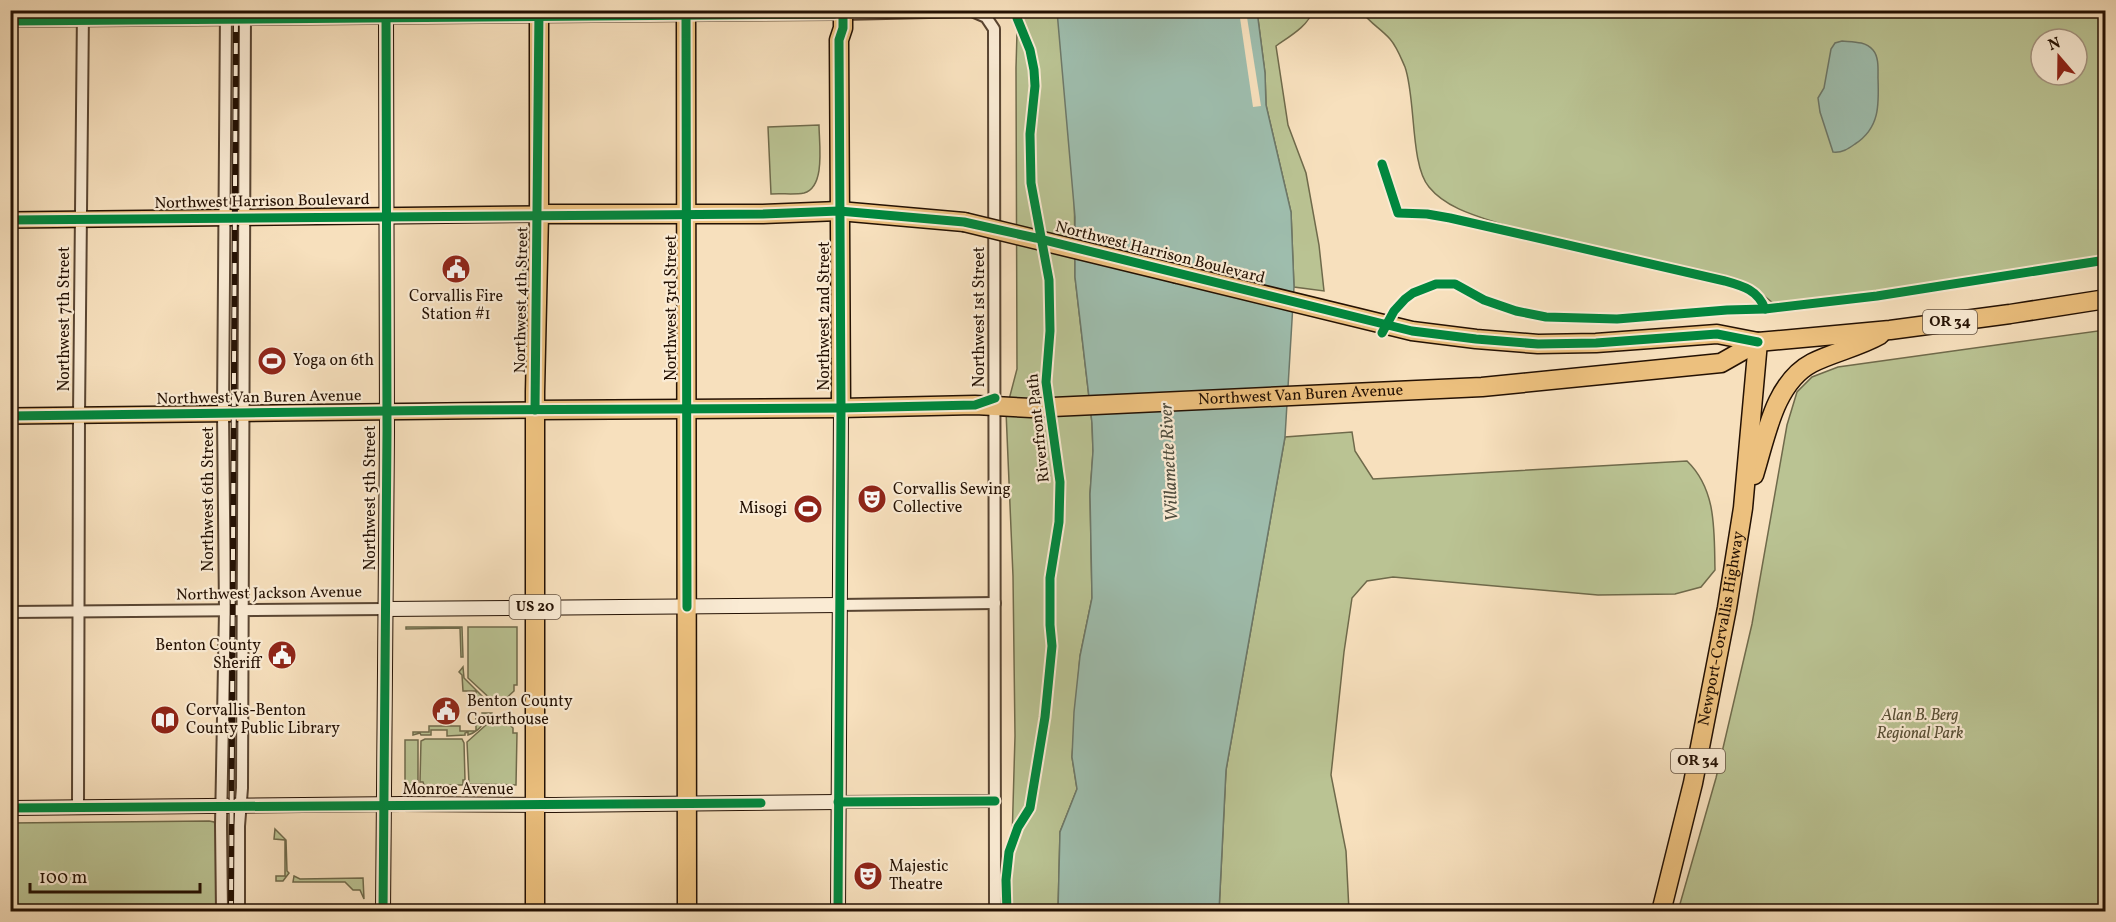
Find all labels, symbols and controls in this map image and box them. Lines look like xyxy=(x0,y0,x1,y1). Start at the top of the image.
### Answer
north arrow xyxy=(2029,27,2089,87)
text: N xyxy=(2045,32,2064,57)
street label: Northwest Harrison Boulevard xyxy=(154,189,370,215)
street label: Northwest Harrison Boulevard xyxy=(1053,216,1267,290)
street label: Northwest 4th Street xyxy=(510,226,534,374)
street label: Northwest 3rd Street xyxy=(661,235,683,381)
street label: Northwest 2nd Street xyxy=(814,241,836,391)
street label: Northwest 7th Street xyxy=(54,246,76,392)
street label: Northwest 1st Street xyxy=(969,246,991,387)
public building icon: Corvallis Fire Station #1 xyxy=(440,253,472,285)
place label: Corvallis Fire Station #1 xyxy=(409,286,503,326)
road number: OR 34 xyxy=(1923,310,1977,334)
sports icon: Yoga on 6th xyxy=(256,345,288,377)
place label: Yoga on 6th xyxy=(293,350,374,372)
street label: Riverfront Path xyxy=(1022,372,1056,484)
street label: Northwest Van Buren Avenue xyxy=(1197,380,1404,411)
street label: Northwest Van Buren Avenue xyxy=(156,385,362,411)
water label: Willamette River xyxy=(1154,402,1186,522)
street label: Northwest 5th Street xyxy=(360,425,382,571)
street label: Northwest 6th Street xyxy=(198,426,220,572)
place label: Corvallis Sewing Collective xyxy=(893,479,1011,519)
theatre icon: Corvallis Sewing Collective xyxy=(856,483,888,515)
sports icon: Misogi xyxy=(792,493,824,525)
place label: Misogi xyxy=(739,498,787,520)
street label: Newport-Corvallis Highway xyxy=(1693,529,1750,728)
street label: Northwest Jackson Avenue xyxy=(176,581,362,607)
road number: US 20 xyxy=(510,595,560,619)
place label: Benton County Sheriff xyxy=(155,635,262,675)
public building icon: Benton County Sheriff xyxy=(266,639,298,671)
place label: Benton County Courthouse xyxy=(467,691,573,731)
public building icon: Benton County Courthouse xyxy=(430,695,462,727)
place label: Corvallis-Benton County Public Library xyxy=(186,700,340,740)
library icon: Corvallis-Benton County Public Library xyxy=(149,704,181,736)
park label: Alan B. Berg Regional Park xyxy=(1877,705,1964,745)
road number: OR 34 xyxy=(1671,749,1725,773)
street label: Monroe Avenue xyxy=(403,779,513,801)
scale bar xyxy=(30,856,200,894)
place label: Majestic Theatre xyxy=(889,856,948,896)
theatre icon: Majestic Theatre xyxy=(852,860,884,892)
text: 100 m xyxy=(39,866,88,891)

